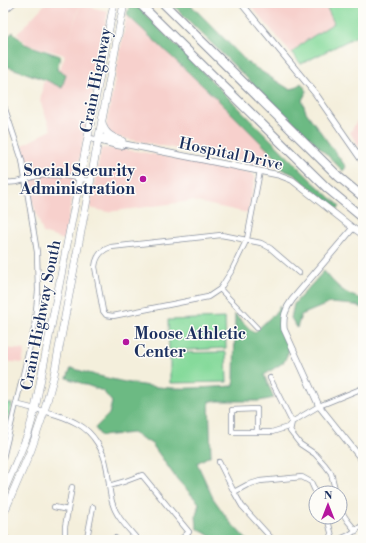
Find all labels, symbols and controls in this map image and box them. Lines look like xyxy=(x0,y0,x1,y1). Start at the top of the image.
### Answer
street label: Crain Highway xyxy=(76,26,116,135)
street label: Hospital Drive xyxy=(177,133,285,175)
place label: Social Security Administration xyxy=(19,161,136,199)
marker: Social Security Administration xyxy=(138,174,148,184)
street label: Crain Highway South xyxy=(17,238,65,392)
place label: Moose Athletic Center xyxy=(134,324,246,362)
marker: Moose Athletic Center xyxy=(121,337,131,347)
north arrow xyxy=(308,485,348,525)
text: N xyxy=(324,489,333,503)

